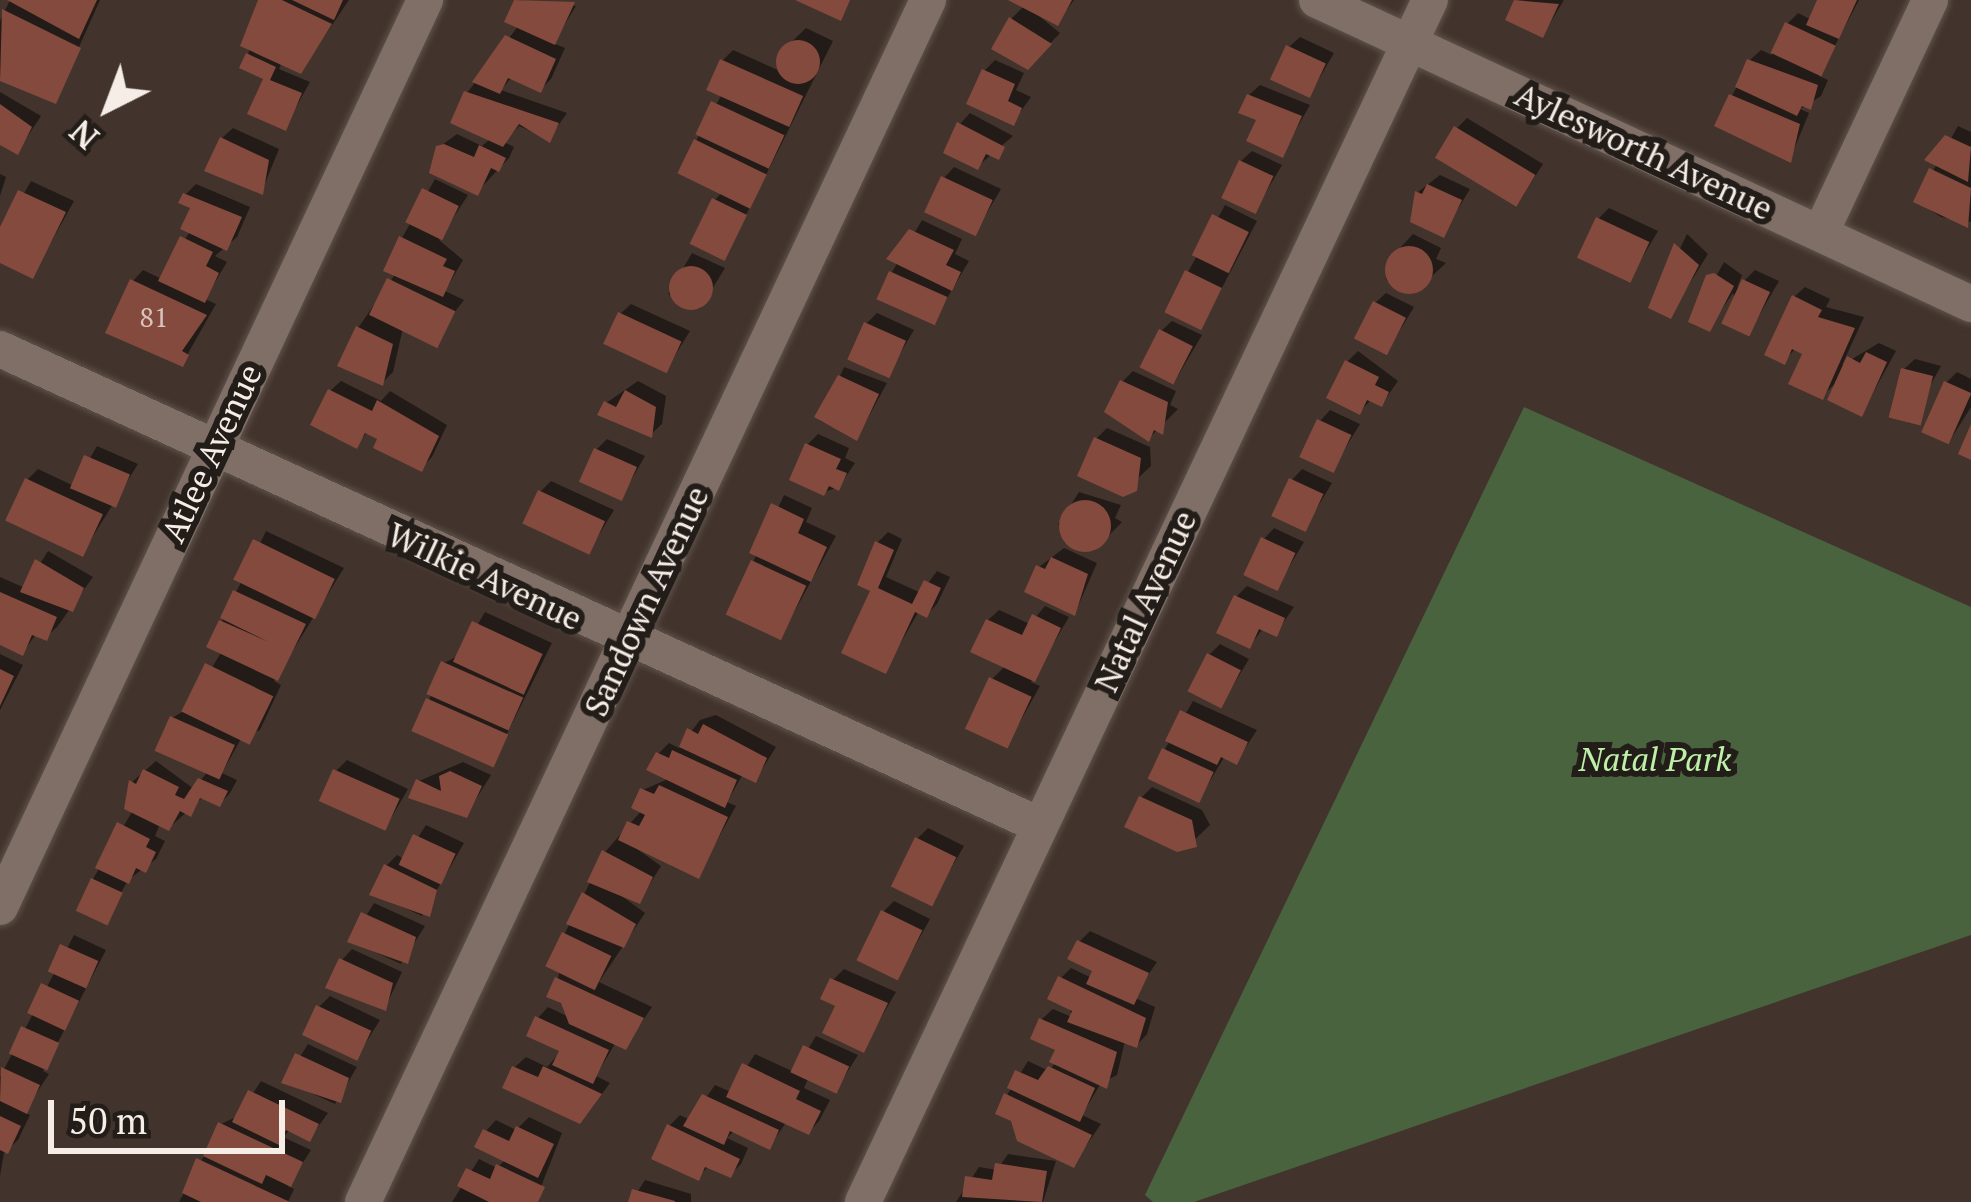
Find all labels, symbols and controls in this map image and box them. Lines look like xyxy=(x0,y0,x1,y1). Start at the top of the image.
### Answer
north arrow xyxy=(48,48,168,168)
street label: Aylesworth Avenue xyxy=(1509,74,1779,228)
text: N xyxy=(60,111,107,159)
house number: 81 xyxy=(140,302,168,334)
street label: Atlee Avenue xyxy=(152,357,270,549)
street label: Sandown Avenue xyxy=(575,479,717,723)
street label: Natal Avenue xyxy=(1086,504,1204,698)
street label: Wilkie Avenue xyxy=(381,514,589,638)
park label: Natal Park xyxy=(1579,739,1731,779)
scale bar xyxy=(54,1076,291,1150)
text: 50 m xyxy=(69,1097,147,1144)

